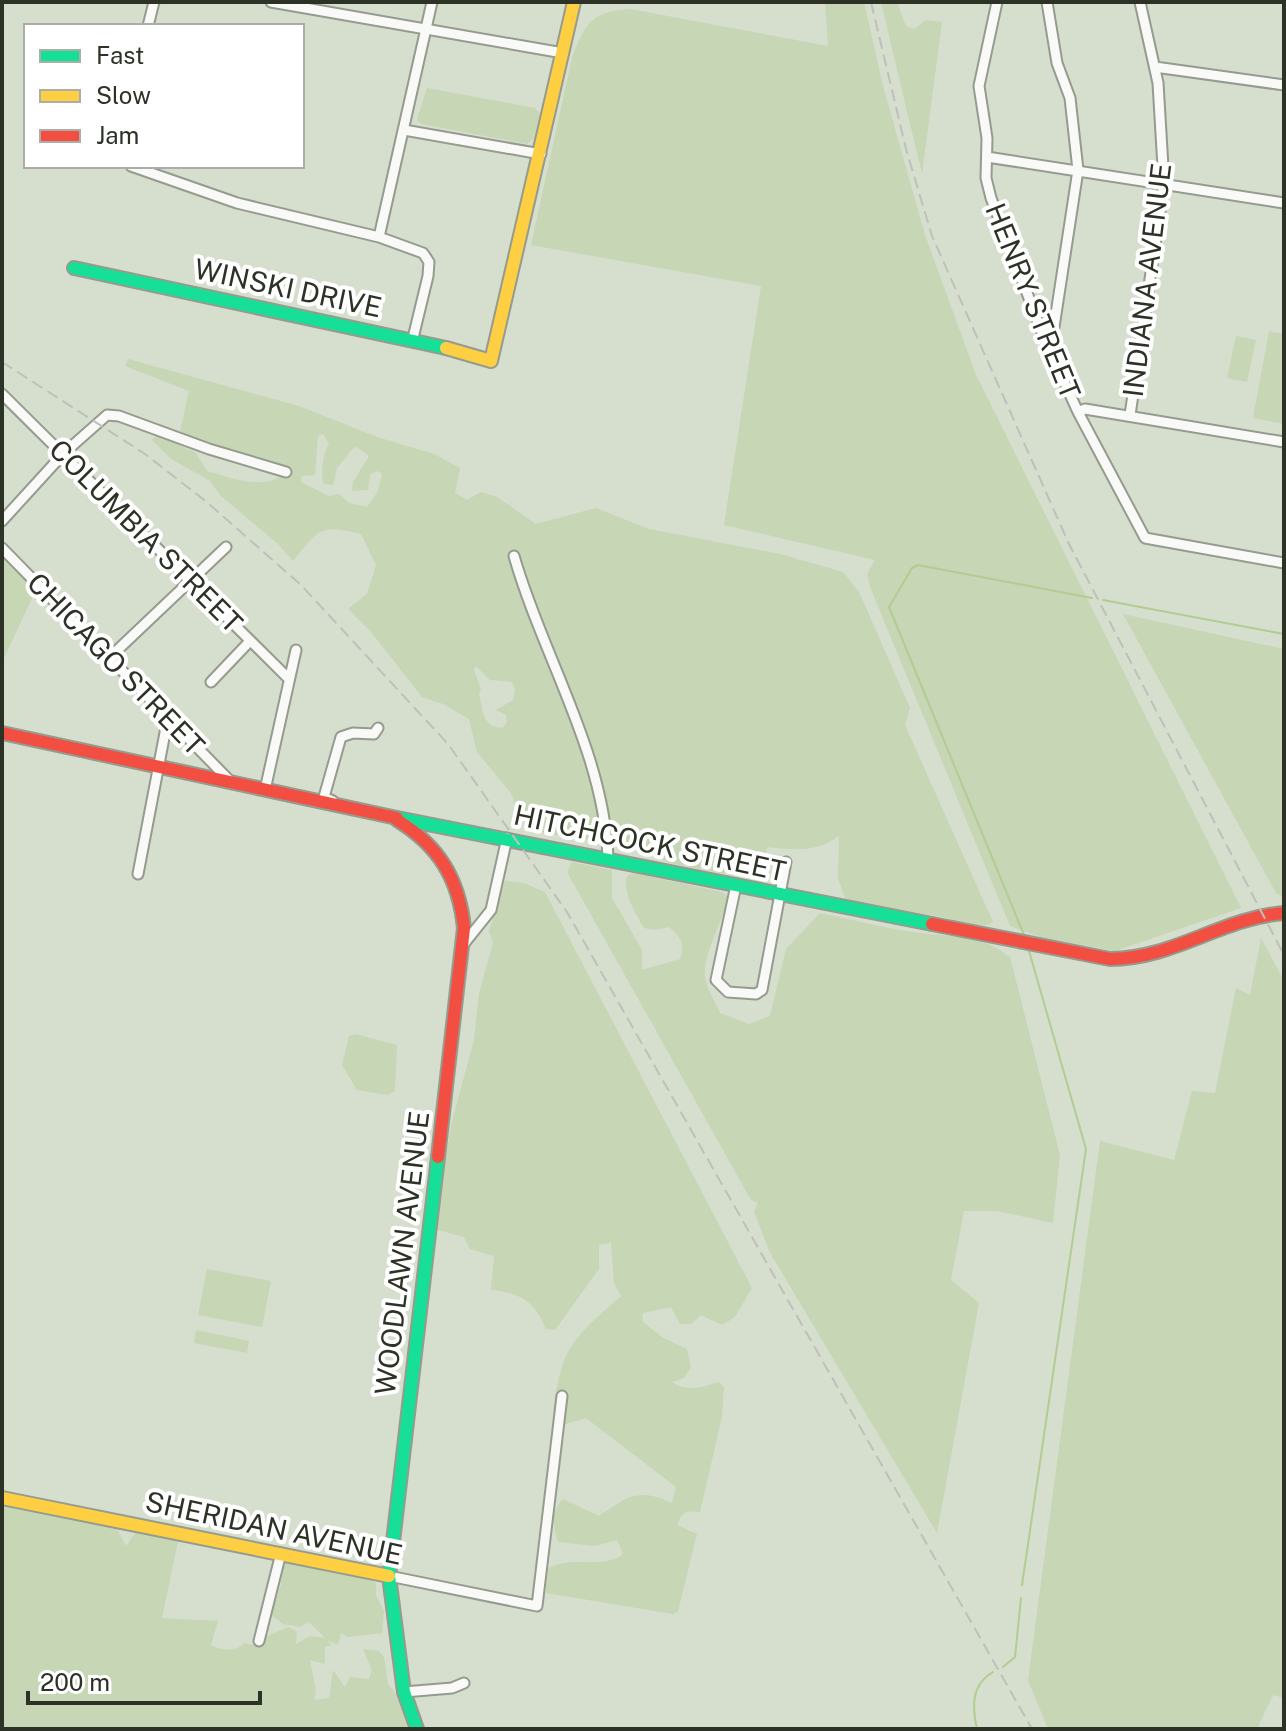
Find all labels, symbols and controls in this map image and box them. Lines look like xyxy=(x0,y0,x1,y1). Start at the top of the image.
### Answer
legend xyxy=(24,24,304,168)
text: Fast xyxy=(96,41,144,69)
text: Slow xyxy=(96,81,151,109)
text: Jam xyxy=(96,121,139,149)
street label: INDIANA AVENUE xyxy=(1116,161,1177,399)
street label: HENRY STREET xyxy=(979,198,1088,403)
street label: WINSKI DRIVE xyxy=(191,252,385,323)
street label: COLUMBIA STREET xyxy=(43,432,250,639)
street label: CHICAGO STREET xyxy=(21,566,212,762)
street label: HITCHCOCK STREET xyxy=(511,798,789,887)
street label: WOODLAWN AVENUE xyxy=(368,1109,435,1397)
street label: SHERIDAN AVENUE xyxy=(143,1484,406,1571)
scale bar xyxy=(28,1655,260,1705)
text: 200 m xyxy=(40,1668,110,1696)

